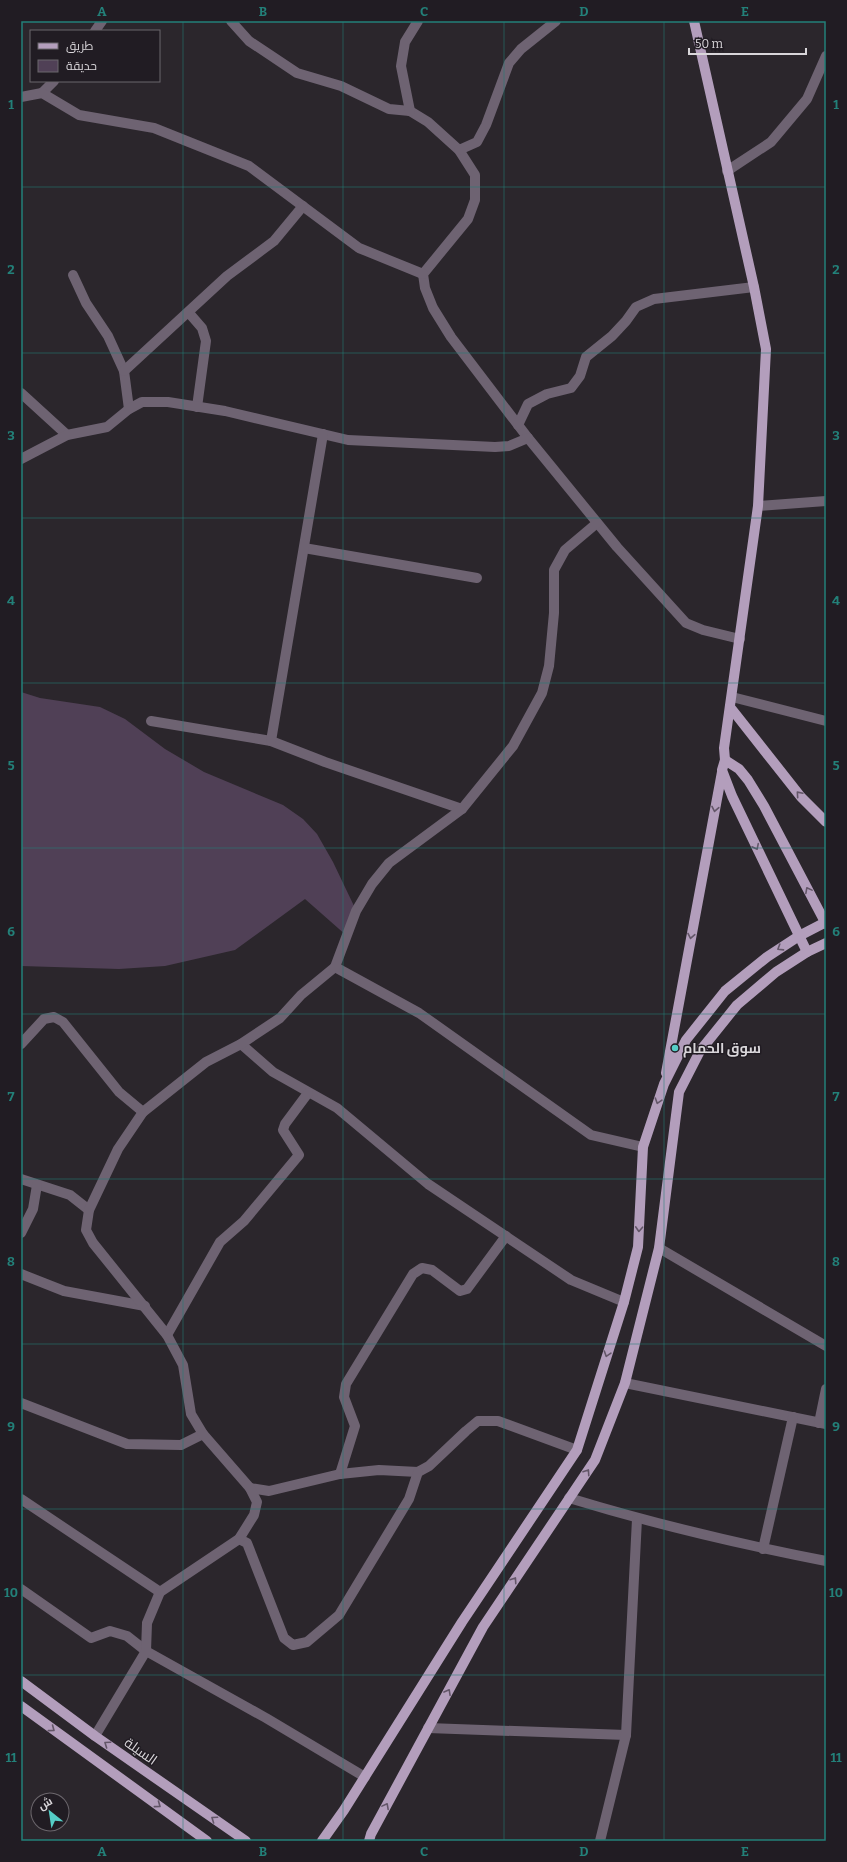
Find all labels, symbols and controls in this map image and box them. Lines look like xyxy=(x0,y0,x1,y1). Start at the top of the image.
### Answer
text: A xyxy=(97,4,107,19)
text: B xyxy=(259,4,267,19)
text: C xyxy=(420,4,428,19)
text: D xyxy=(579,4,589,19)
text: E xyxy=(741,4,749,19)
legend xyxy=(30,30,160,82)
scale bar xyxy=(689,30,806,56)
text: 50 m xyxy=(695,37,724,51)
text: طريق xyxy=(66,39,94,53)
text: حديقة xyxy=(66,59,97,73)
text: 1 xyxy=(8,97,14,112)
text: 1 xyxy=(833,97,839,112)
text: 2 xyxy=(7,262,15,277)
text: 2 xyxy=(832,262,840,277)
text: 3 xyxy=(7,428,15,443)
text: 3 xyxy=(832,428,840,443)
text: 4 xyxy=(7,593,15,608)
text: 4 xyxy=(832,593,840,608)
text: 5 xyxy=(7,758,15,773)
text: 5 xyxy=(832,758,840,773)
one-way arrow xyxy=(796,791,803,799)
one-way arrow xyxy=(712,805,720,812)
one-way arrow xyxy=(751,843,759,851)
one-way arrow xyxy=(805,887,813,894)
text: 6 xyxy=(7,924,15,939)
text: 6 xyxy=(832,924,840,939)
one-way arrow xyxy=(688,933,696,939)
one-way arrow xyxy=(777,943,784,951)
place label: سوق الحمام xyxy=(683,1040,761,1058)
marker: سوق الحمام xyxy=(670,1043,680,1053)
text: 7 xyxy=(8,1089,15,1104)
text: 7 xyxy=(833,1089,840,1104)
one-way arrow xyxy=(654,1098,663,1105)
one-way arrow xyxy=(634,1226,643,1232)
text: 8 xyxy=(7,1254,15,1269)
text: 8 xyxy=(832,1254,840,1269)
one-way arrow xyxy=(603,1351,612,1358)
text: 9 xyxy=(7,1419,15,1434)
text: 9 xyxy=(832,1419,840,1434)
one-way arrow xyxy=(582,1469,590,1476)
one-way arrow xyxy=(510,1578,517,1585)
text: 10 xyxy=(4,1585,18,1600)
text: 10 xyxy=(829,1585,843,1600)
one-way arrow xyxy=(443,1689,450,1696)
one-way arrow xyxy=(48,1724,55,1731)
street label: السيلة xyxy=(121,1734,160,1769)
one-way arrow xyxy=(104,1741,111,1749)
text: 11 xyxy=(5,1750,17,1765)
text: 11 xyxy=(830,1750,842,1765)
north arrow xyxy=(30,1792,70,1832)
text: ش xyxy=(36,1795,55,1813)
one-way arrow xyxy=(153,1800,160,1807)
one-way arrow xyxy=(381,1803,388,1810)
one-way arrow xyxy=(211,1817,218,1824)
text: A xyxy=(97,1844,107,1859)
text: B xyxy=(259,1844,267,1859)
text: C xyxy=(420,1844,428,1859)
text: D xyxy=(579,1844,589,1859)
text: E xyxy=(741,1844,749,1859)

